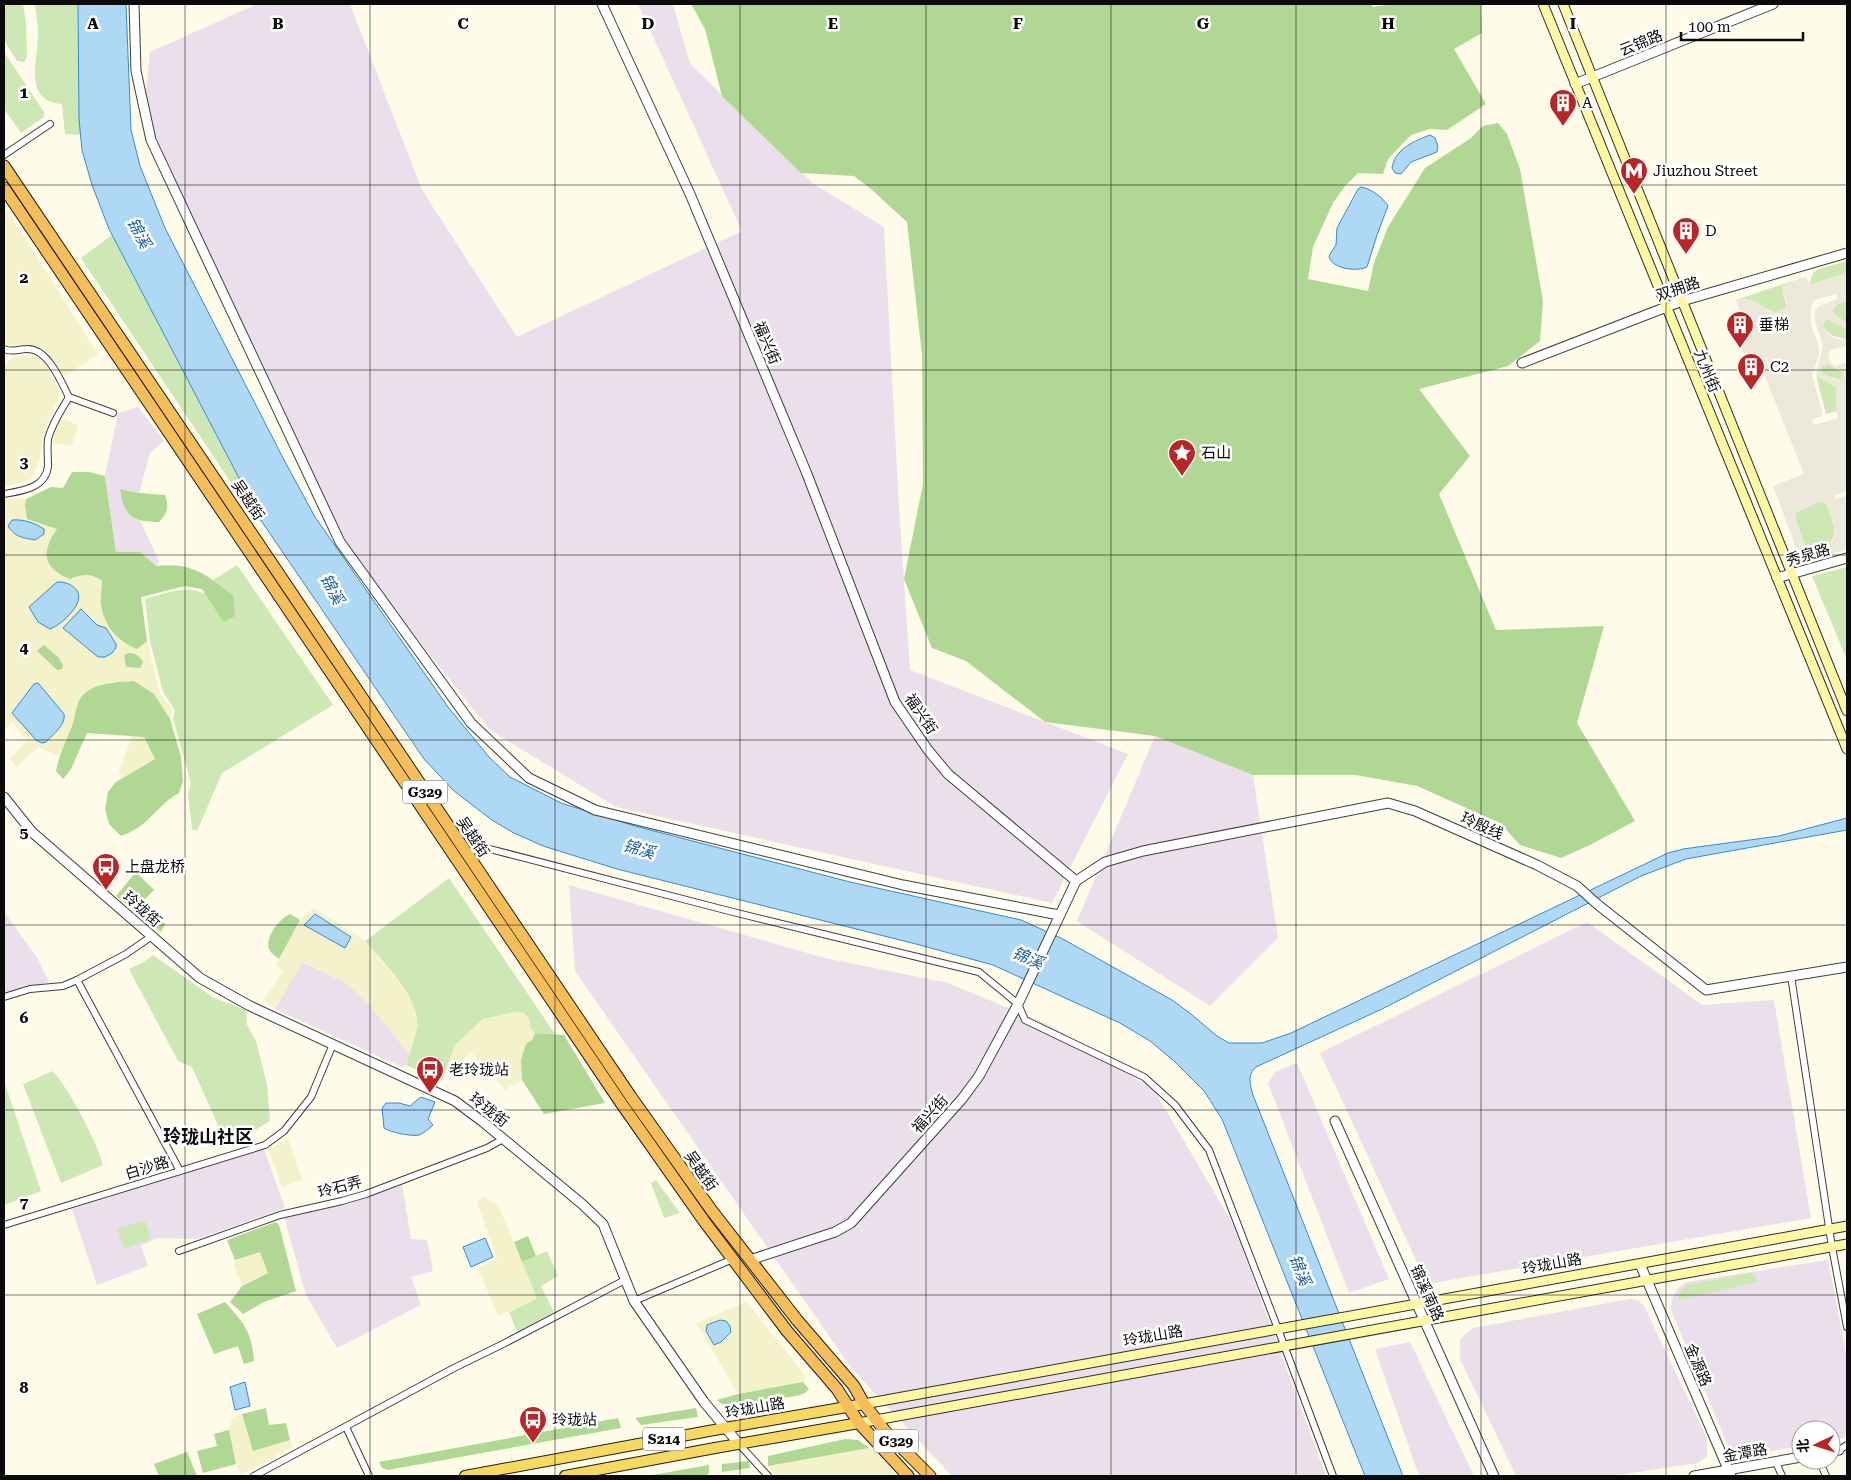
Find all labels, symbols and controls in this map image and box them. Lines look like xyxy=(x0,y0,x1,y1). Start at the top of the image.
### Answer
scale bar xyxy=(1681,10,1804,42)
text: A xyxy=(87,14,99,33)
text: B xyxy=(272,14,284,33)
text: C xyxy=(457,14,469,33)
text: D xyxy=(642,14,655,33)
text: E xyxy=(828,14,838,33)
text: F xyxy=(1013,14,1023,33)
text: G xyxy=(1197,14,1210,33)
text: H xyxy=(1381,14,1395,33)
text: I xyxy=(1570,14,1576,33)
text: 100 m xyxy=(1688,18,1731,36)
street label: 云锦路 xyxy=(1617,26,1665,60)
text: 1 xyxy=(20,83,29,102)
building icon: A xyxy=(1548,88,1578,127)
place label: A xyxy=(1582,94,1593,112)
metro station icon: Jiuzhou Street xyxy=(1619,156,1649,195)
place label: Jiuzhou Street xyxy=(1653,162,1758,180)
water label: 锦溪 xyxy=(123,214,156,253)
building icon: D xyxy=(1671,216,1701,255)
place label: D xyxy=(1705,222,1717,240)
text: 2 xyxy=(20,268,29,287)
street label: 双拥路 xyxy=(1654,273,1702,305)
building icon: 垂梯 xyxy=(1725,310,1755,349)
place label: 垂梯 xyxy=(1759,316,1789,334)
street label: 福兴街 xyxy=(750,319,784,367)
street label: 九州街 xyxy=(1690,347,1724,395)
building icon: C2 xyxy=(1736,352,1766,391)
place label: C2 xyxy=(1770,358,1789,376)
place icon: 石山 xyxy=(1167,438,1197,477)
place label: 石山 xyxy=(1201,444,1231,462)
text: 3 xyxy=(20,453,29,472)
street label: 吴越街 xyxy=(228,476,268,524)
street label: 秀泉路 xyxy=(1784,540,1832,570)
water label: 锦溪 xyxy=(316,570,349,609)
text: 4 xyxy=(20,638,29,657)
street label: 福兴街 xyxy=(901,690,941,738)
road number: G329 xyxy=(402,780,448,804)
street label: 玲殷线 xyxy=(1458,809,1506,843)
street label: 吴越街 xyxy=(453,813,493,861)
text: 5 xyxy=(20,823,29,842)
water label: 锦溪 xyxy=(621,835,659,863)
bus stop icon: 上盘龙桥 xyxy=(91,852,121,891)
place label: 上盘龙桥 xyxy=(125,858,185,876)
street label: 玲珑街 xyxy=(119,887,165,931)
water label: 锦溪 xyxy=(1010,943,1048,974)
text: 6 xyxy=(20,1008,29,1027)
bus stop icon: 老玲珑站 xyxy=(415,1055,445,1094)
place label: 老玲珑站 xyxy=(449,1061,509,1079)
street label: 玲珑街 xyxy=(466,1089,512,1131)
street label: 福兴街 xyxy=(908,1091,952,1137)
district label: 玲珑山社区 xyxy=(163,1126,253,1147)
street label: 吴越街 xyxy=(681,1147,721,1195)
street label: 白沙路 xyxy=(123,1153,171,1183)
street label: 玲石弄 xyxy=(316,1172,364,1202)
text: 7 xyxy=(20,1193,29,1212)
street label: 玲珑山路 xyxy=(1521,1250,1583,1278)
water label: 锦溪 xyxy=(1285,1252,1316,1290)
street label: 锦溪南路 xyxy=(1407,1262,1447,1324)
street label: 玲珑山路 xyxy=(1122,1322,1184,1350)
street label: 金源路 xyxy=(1681,1341,1715,1389)
text: 8 xyxy=(20,1378,29,1397)
street label: 玲珑山路 xyxy=(724,1394,786,1422)
bus stop icon: 玲珑站 xyxy=(518,1405,548,1444)
place label: 玲珑站 xyxy=(552,1411,597,1429)
north arrow xyxy=(1791,1420,1841,1470)
road number: S214 xyxy=(643,1428,685,1450)
road number: G329 xyxy=(874,1430,918,1452)
text: 北 xyxy=(1795,1438,1812,1453)
street label: 金潭路 xyxy=(1721,1440,1769,1466)

